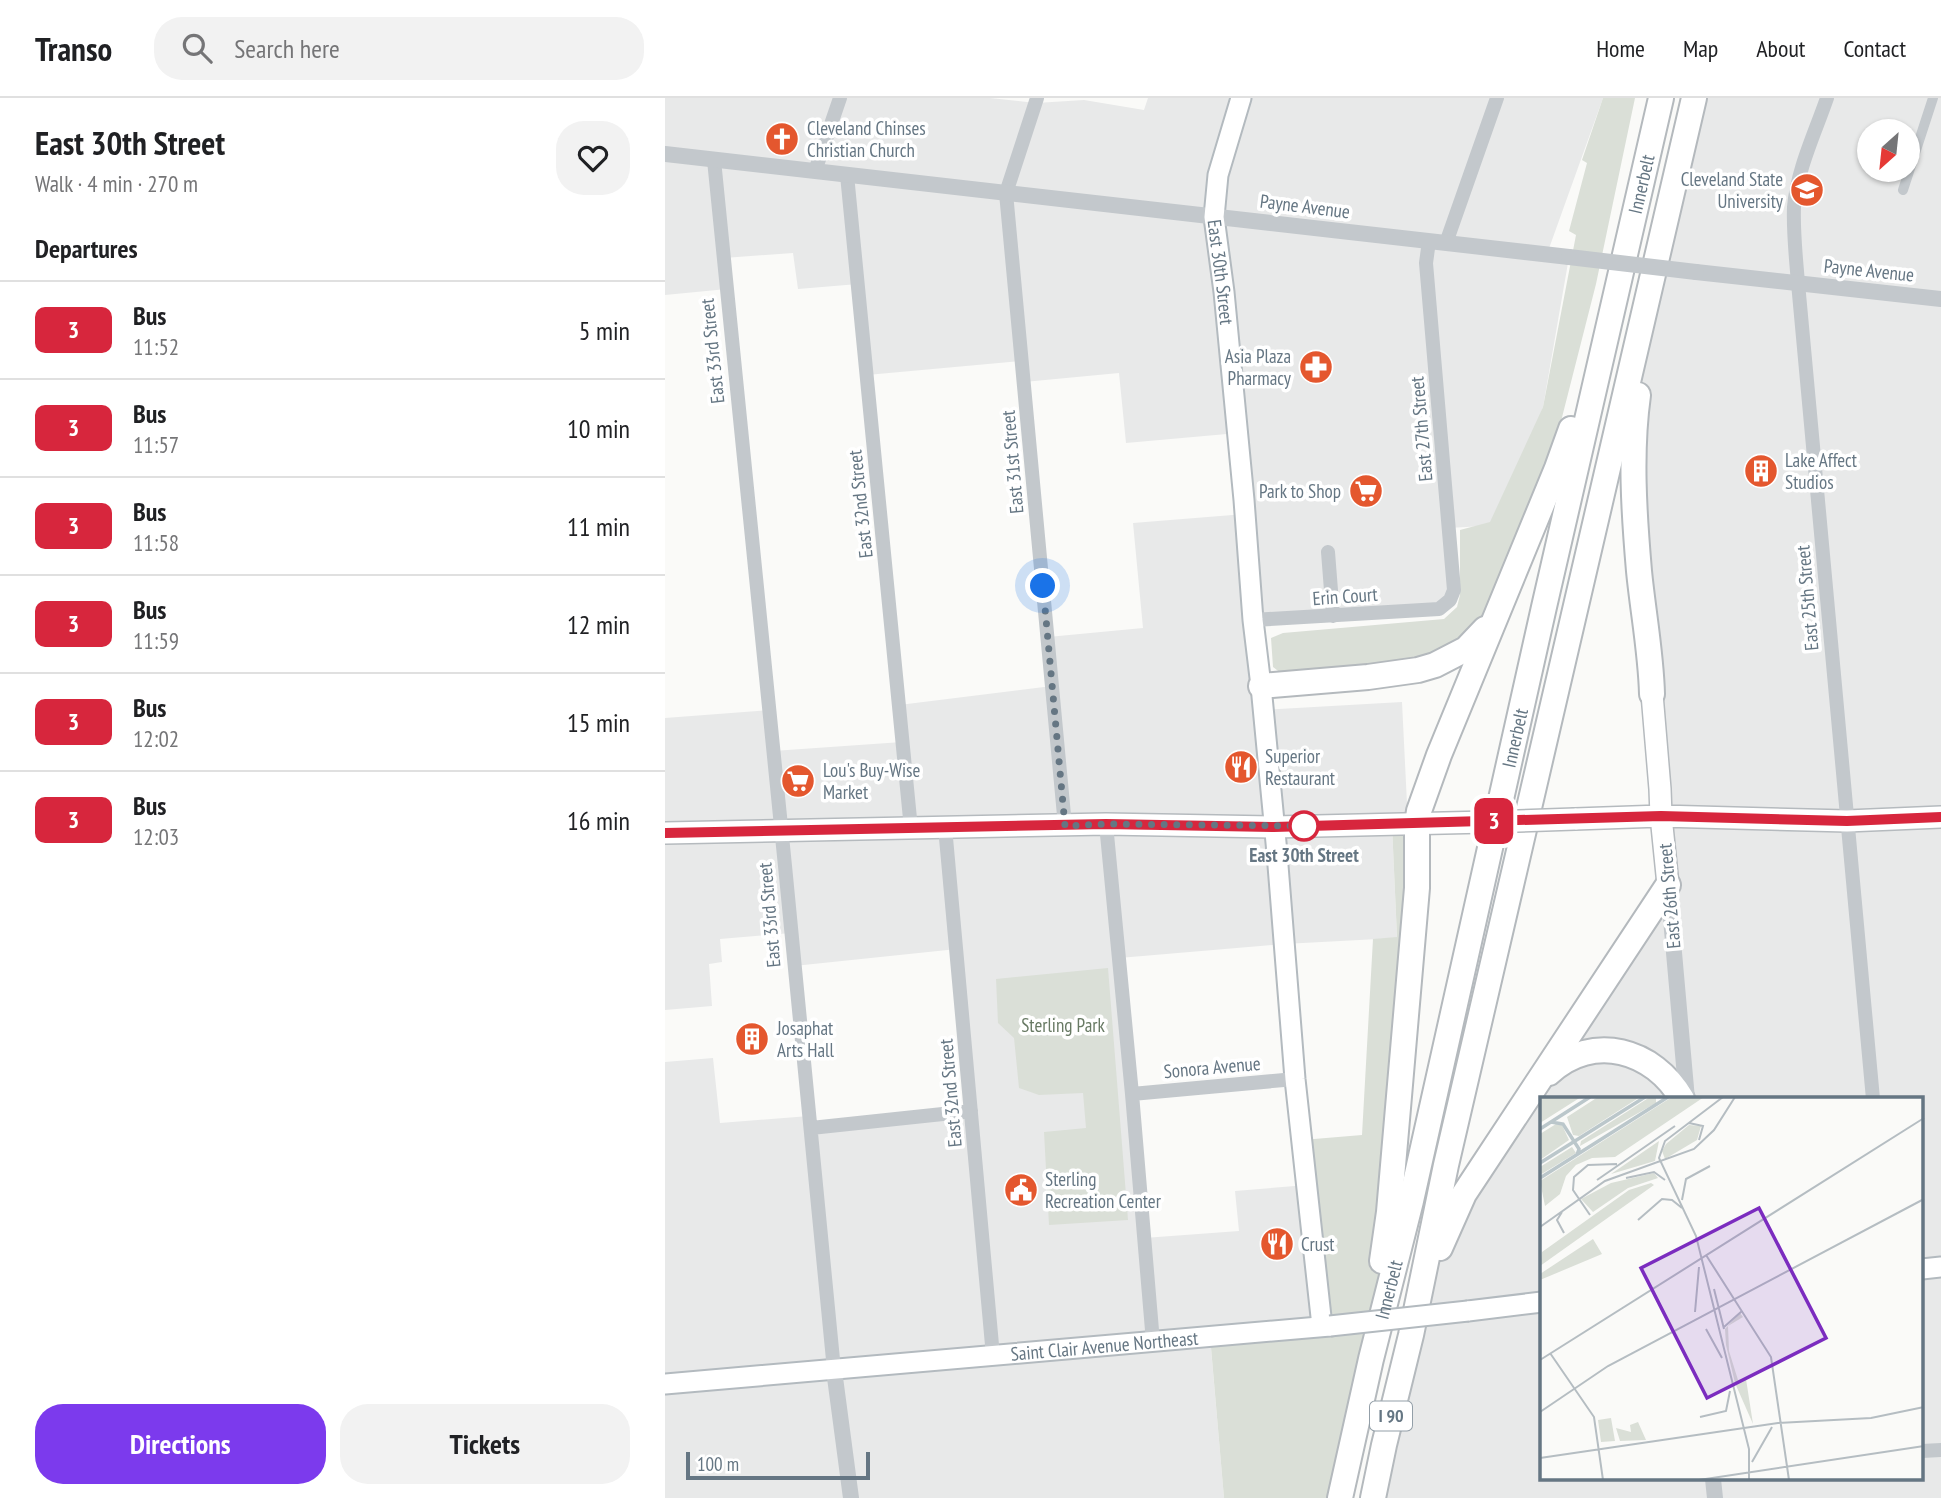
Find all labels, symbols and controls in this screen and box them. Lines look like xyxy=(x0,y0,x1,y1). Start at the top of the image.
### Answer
search box xyxy=(154,17,644,80)
text: Transo xyxy=(35,27,112,70)
icon: search xyxy=(178,29,216,67)
text: Search here xyxy=(234,32,340,65)
text: Home xyxy=(1596,33,1645,64)
text: Map xyxy=(1683,33,1718,64)
text: About xyxy=(1756,33,1805,64)
text: Contact xyxy=(1843,33,1906,64)
place label: Cleveland Chinses Christian Church xyxy=(807,116,926,162)
north arrow xyxy=(1857,119,1920,182)
map controls xyxy=(1857,119,1920,182)
church icon: Cleveland Chinses Christian Church xyxy=(763,120,801,158)
text: East 30th Street xyxy=(35,121,225,164)
button: heart xyxy=(556,121,630,195)
street label: Innerbelt xyxy=(1623,151,1660,216)
place label: Cleveland State University xyxy=(1681,167,1784,213)
text: Walk · 4 min · 270 m xyxy=(35,169,198,198)
school or university icon: Cleveland State University xyxy=(1788,171,1826,209)
street label: Payne Avenue xyxy=(1259,189,1352,223)
street label: East 30th Street xyxy=(1202,218,1239,326)
text: Departures xyxy=(35,232,138,265)
street label: Payne Avenue xyxy=(1823,253,1915,287)
street label: East 33rd Street xyxy=(694,297,729,405)
text: Bus xyxy=(133,299,166,332)
text: 3 xyxy=(68,314,79,345)
text: 5 min xyxy=(579,314,630,347)
text: 11:52 xyxy=(133,332,179,361)
place label: Asia Plaza Pharmacy xyxy=(1225,344,1292,390)
pharmacy icon: Asia Plaza Pharmacy xyxy=(1297,348,1335,386)
street label: East 27th Street xyxy=(1404,375,1438,483)
text: Bus xyxy=(133,397,166,430)
street label: East 31st Street xyxy=(995,409,1028,515)
text: 3 xyxy=(68,412,79,443)
text: 10 min xyxy=(567,412,630,445)
text: 11:57 xyxy=(133,430,179,459)
street label: East 32nd Street xyxy=(842,448,878,559)
place label: Lake Affect Studios xyxy=(1785,448,1858,494)
building icon: Lake Affect Studios xyxy=(1742,452,1780,490)
supermarket icon: Park to Shop xyxy=(1347,472,1385,510)
place label: Park to Shop xyxy=(1259,479,1341,503)
text: Bus xyxy=(133,495,166,528)
text: 3 xyxy=(68,510,79,541)
text: 11 min xyxy=(567,510,630,543)
text: 11:58 xyxy=(133,528,179,557)
street label: East 25th Street xyxy=(1790,544,1824,652)
your location xyxy=(1025,568,1060,603)
street label: Erin Court xyxy=(1312,582,1379,610)
text: Bus xyxy=(133,593,166,626)
text: 3 xyxy=(68,608,79,639)
text: 12 min xyxy=(567,608,630,641)
text: 11:59 xyxy=(133,626,179,655)
text: Bus xyxy=(133,691,166,724)
street label: Innerbelt xyxy=(1496,705,1533,770)
text: 3 xyxy=(68,706,79,737)
text: 15 min xyxy=(567,706,630,739)
text: 12:02 xyxy=(133,724,179,753)
place label: Superior Restaurant xyxy=(1265,744,1336,790)
restaurant icon: Superior Restaurant xyxy=(1222,748,1260,786)
place label: Lou's Buy-Wise Market xyxy=(823,758,920,804)
supermarket icon: Lou's Buy-Wise Market xyxy=(779,762,817,800)
text: Bus xyxy=(133,789,166,822)
line badge: 3 xyxy=(1471,798,1517,844)
text: 3 xyxy=(68,804,79,835)
text: 16 min xyxy=(567,804,630,837)
text: 3 xyxy=(1488,805,1500,836)
marker: East 30th Street xyxy=(1289,811,1319,841)
text: 12:03 xyxy=(133,822,179,851)
street label: East 26th Street xyxy=(1652,842,1686,950)
place label: East 30th Street xyxy=(1249,843,1359,867)
street label: East 33rd Street xyxy=(752,861,786,969)
park label: Sterling Park xyxy=(1021,1013,1105,1037)
place label: Josaphat Arts Hall xyxy=(776,1016,835,1062)
building icon: Josaphat Arts Hall xyxy=(733,1020,771,1058)
street label: East 32nd Street xyxy=(933,1037,967,1148)
street label: Sonora Avenue xyxy=(1163,1051,1262,1083)
inset map xyxy=(1540,1097,1923,1480)
place label: Sterling Recreation Center xyxy=(1045,1167,1162,1213)
public building icon: Sterling Recreation Center xyxy=(1002,1171,1040,1209)
restaurant icon: Crust xyxy=(1258,1225,1296,1263)
place label: Crust xyxy=(1301,1232,1335,1256)
street label: Innerbelt xyxy=(1370,1257,1408,1322)
street label: Saint Clair Avenue Northeast xyxy=(1010,1325,1200,1366)
road number: I 90 xyxy=(1370,1401,1412,1430)
button: Directions xyxy=(35,1404,326,1484)
button: Tickets xyxy=(340,1404,630,1484)
scale bar xyxy=(686,1449,870,1481)
text: 100 m xyxy=(697,1452,739,1476)

